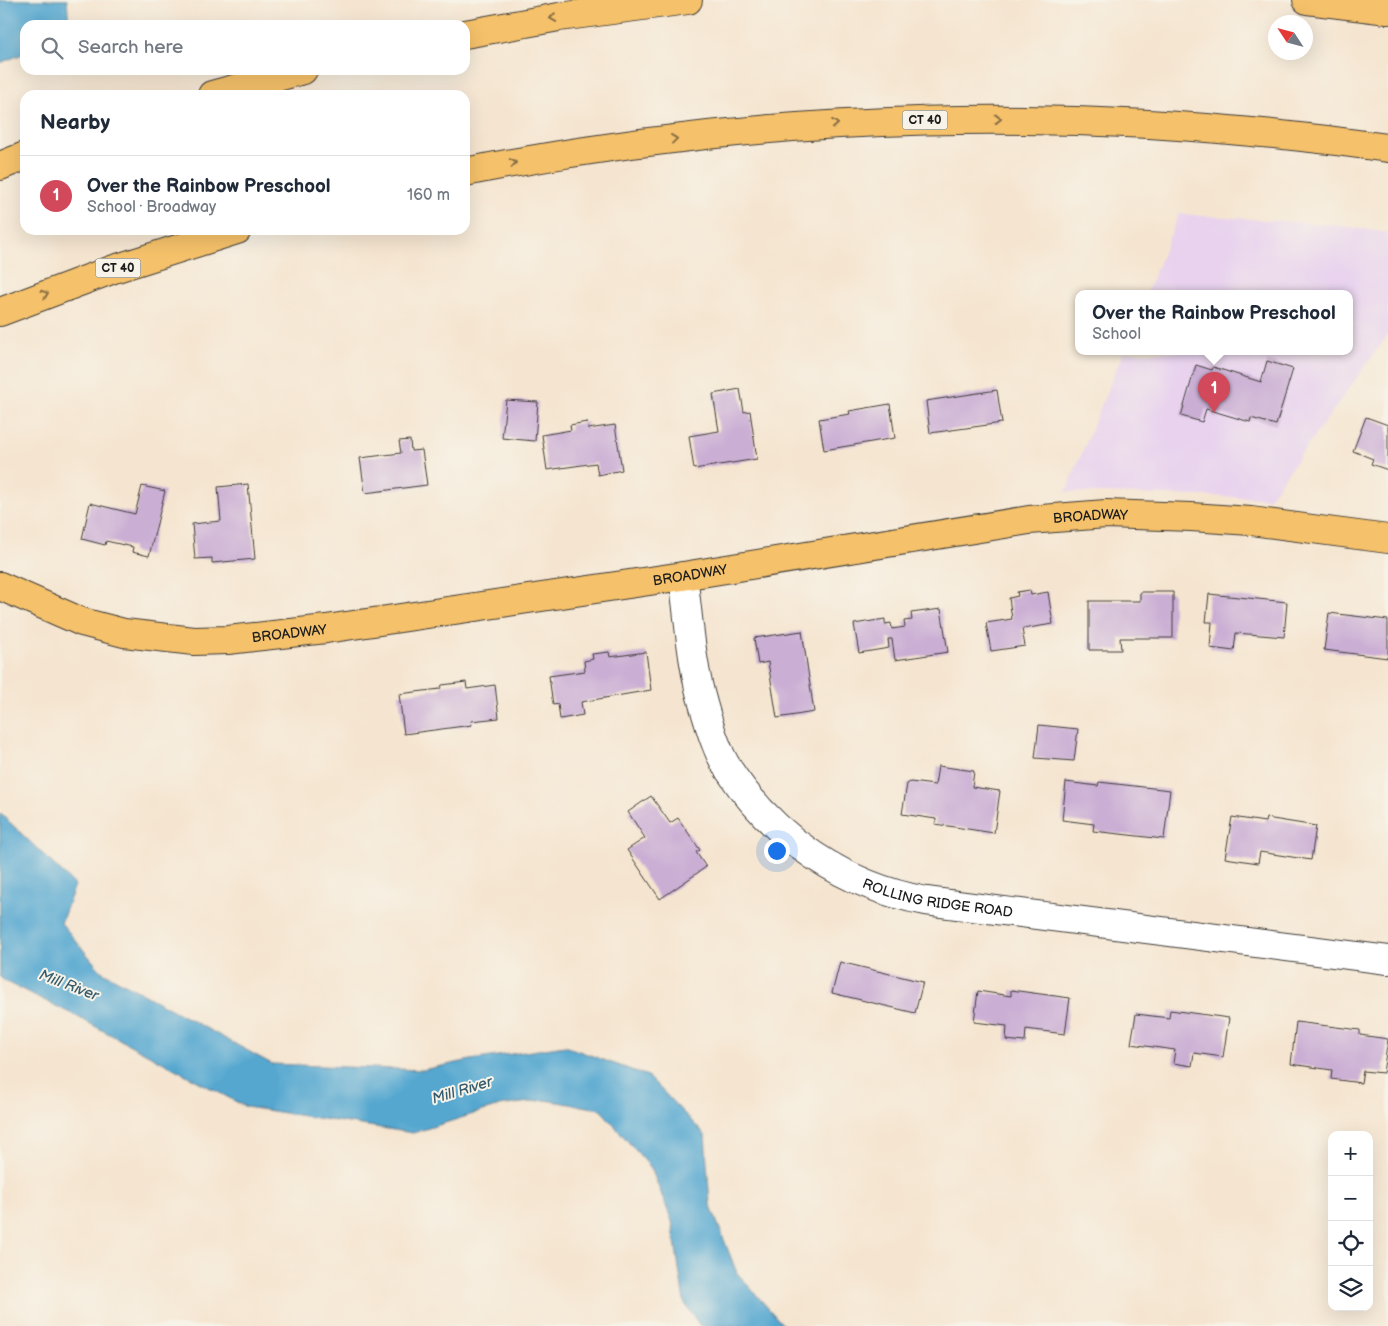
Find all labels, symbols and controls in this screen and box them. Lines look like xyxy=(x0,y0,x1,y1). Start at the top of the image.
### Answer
one-way arrow xyxy=(549,12,557,22)
north arrow xyxy=(1268,15,1313,60)
search box xyxy=(20,20,470,75)
icon: search xyxy=(38,34,66,62)
text: Search here xyxy=(78,36,183,59)
text: Nearby xyxy=(40,110,110,135)
road number: CT 40 xyxy=(902,110,948,130)
one-way arrow xyxy=(994,114,1002,124)
one-way arrow xyxy=(832,118,840,129)
one-way arrow xyxy=(670,134,678,145)
one-way arrow xyxy=(508,159,517,169)
text: Over the Rainbow Preschool xyxy=(87,175,331,198)
text: 1 xyxy=(53,186,59,205)
text: 160 m xyxy=(407,186,450,205)
text: School · Broadway xyxy=(87,198,216,217)
road number: CT 40 xyxy=(96,258,140,278)
one-way arrow xyxy=(41,290,49,300)
popup xyxy=(1075,290,1353,355)
text: Over the Rainbow Preschool xyxy=(1092,302,1336,325)
text: School xyxy=(1092,325,1141,344)
pin: 1 xyxy=(1198,372,1230,413)
street label: BROADWAY xyxy=(1052,506,1129,527)
street label: BROADWAY xyxy=(652,561,729,589)
street label: BROADWAY xyxy=(251,621,328,646)
your location xyxy=(764,838,790,864)
street label: ROLLING RIDGE ROAD xyxy=(860,875,1014,921)
water label: Mill River xyxy=(36,965,103,1006)
water label: Mill River xyxy=(430,1072,496,1109)
map controls xyxy=(1328,1131,1373,1311)
button: + xyxy=(1328,1131,1373,1176)
button: − xyxy=(1328,1176,1373,1221)
button: locate xyxy=(1328,1221,1373,1266)
button: layers xyxy=(1328,1266,1373,1311)

